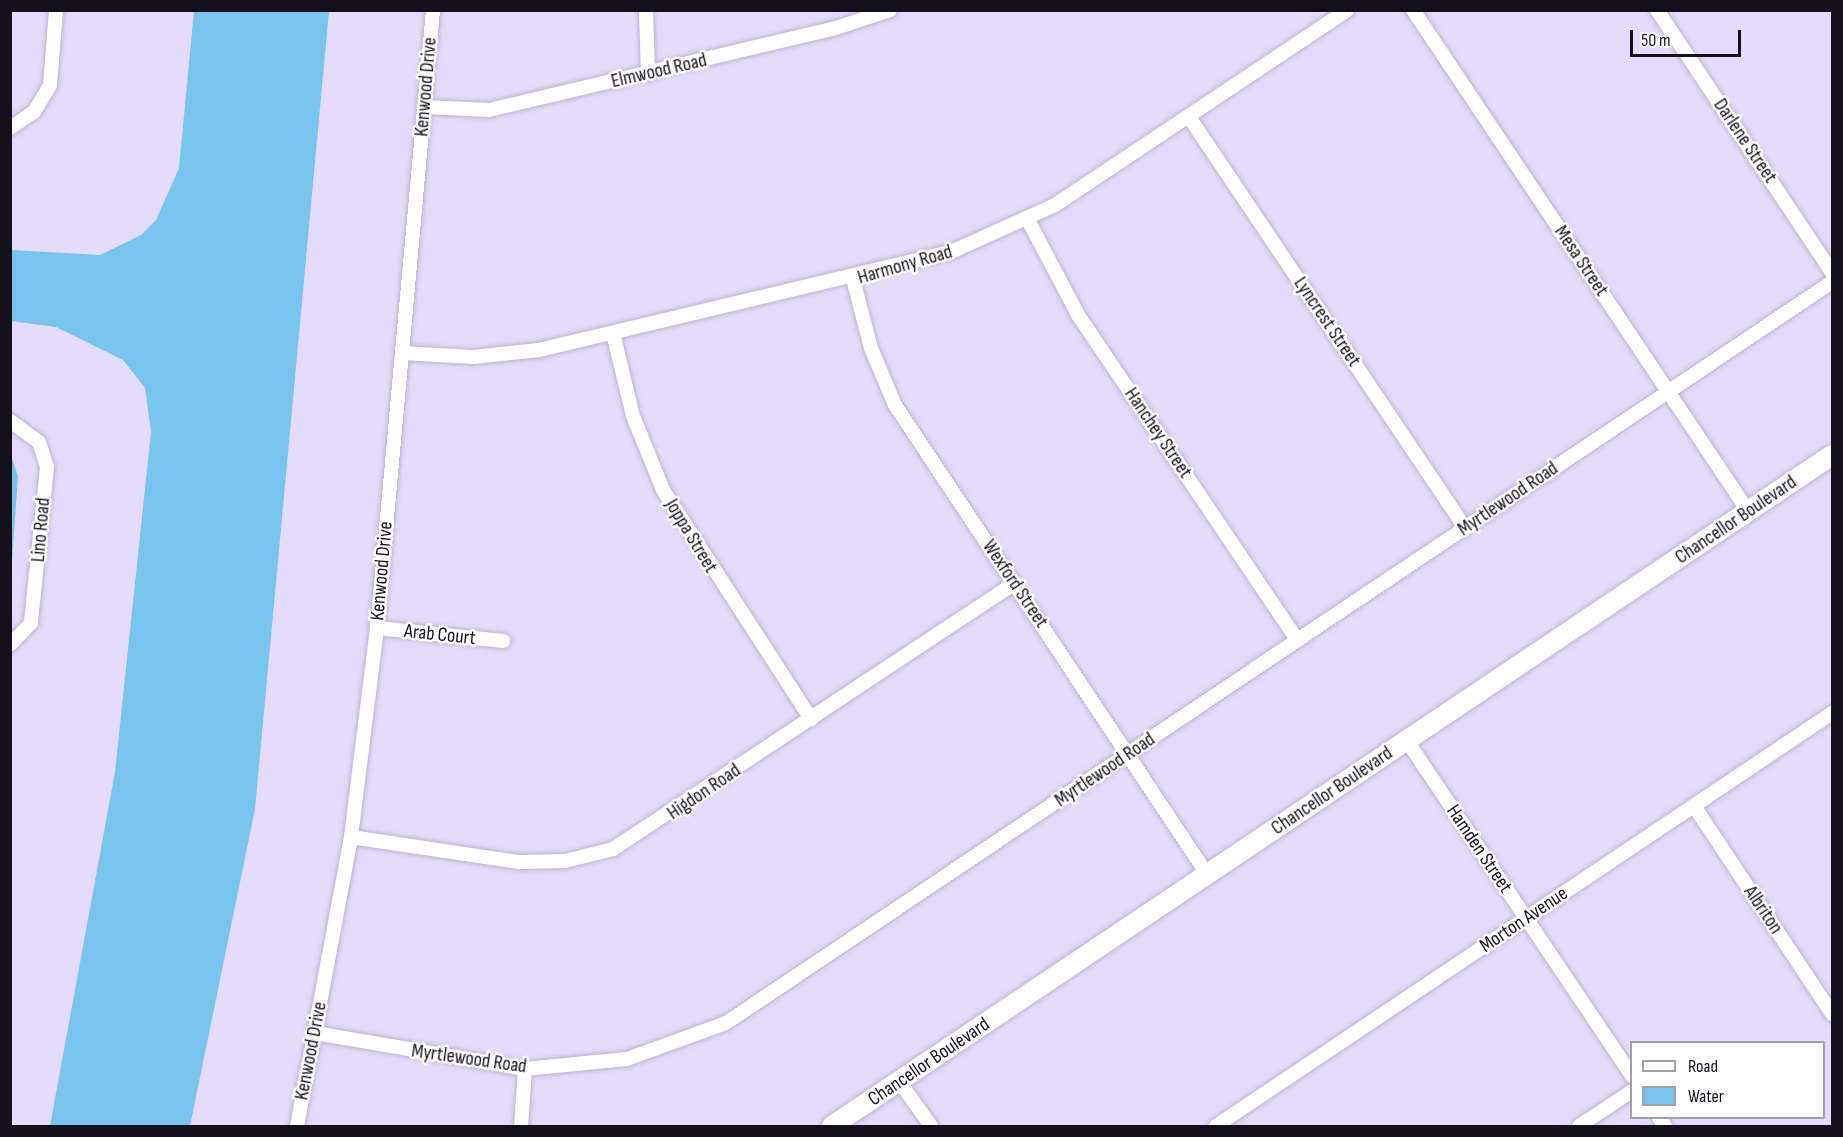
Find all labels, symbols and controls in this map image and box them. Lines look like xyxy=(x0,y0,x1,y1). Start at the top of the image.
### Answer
scale bar xyxy=(1633,18,1744,56)
text: 50 m xyxy=(1641,30,1671,51)
street label: Kenwood Drive xyxy=(410,36,442,138)
street label: Elmwood Road xyxy=(609,48,709,94)
street label: Darlene Street xyxy=(1708,94,1782,188)
street label: Mesa Street xyxy=(1549,221,1613,301)
street label: Harmony Road xyxy=(855,240,955,290)
street label: Lyncrest Street xyxy=(1288,273,1366,371)
street label: Hanchey Street xyxy=(1119,383,1197,483)
street label: Myrtlewood Road xyxy=(1453,457,1563,541)
street label: Chancellor Boulevard xyxy=(1671,471,1801,569)
street label: Joppa Street xyxy=(660,495,722,577)
street label: Lino Road xyxy=(26,497,56,563)
street label: Kenwood Drive xyxy=(366,520,398,622)
street label: Wexford Street xyxy=(977,536,1053,632)
street label: Arab Court xyxy=(403,619,477,651)
street label: Myrtlewood Road xyxy=(1050,728,1160,812)
street label: Chancellor Boulevard xyxy=(1267,742,1397,840)
street label: Higdon Road xyxy=(663,759,745,825)
street label: Hamden Street xyxy=(1441,800,1517,898)
street label: Albriton xyxy=(1738,881,1788,939)
street label: Morton Avenue xyxy=(1475,882,1573,958)
street label: Kenwood Drive xyxy=(290,1000,332,1102)
street label: Chancellor Boulevard xyxy=(864,1013,994,1111)
street label: Myrtlewood Road xyxy=(410,1039,528,1079)
legend xyxy=(1630,1041,1825,1119)
text: Road xyxy=(1688,1056,1718,1077)
text: Water xyxy=(1688,1086,1724,1107)

